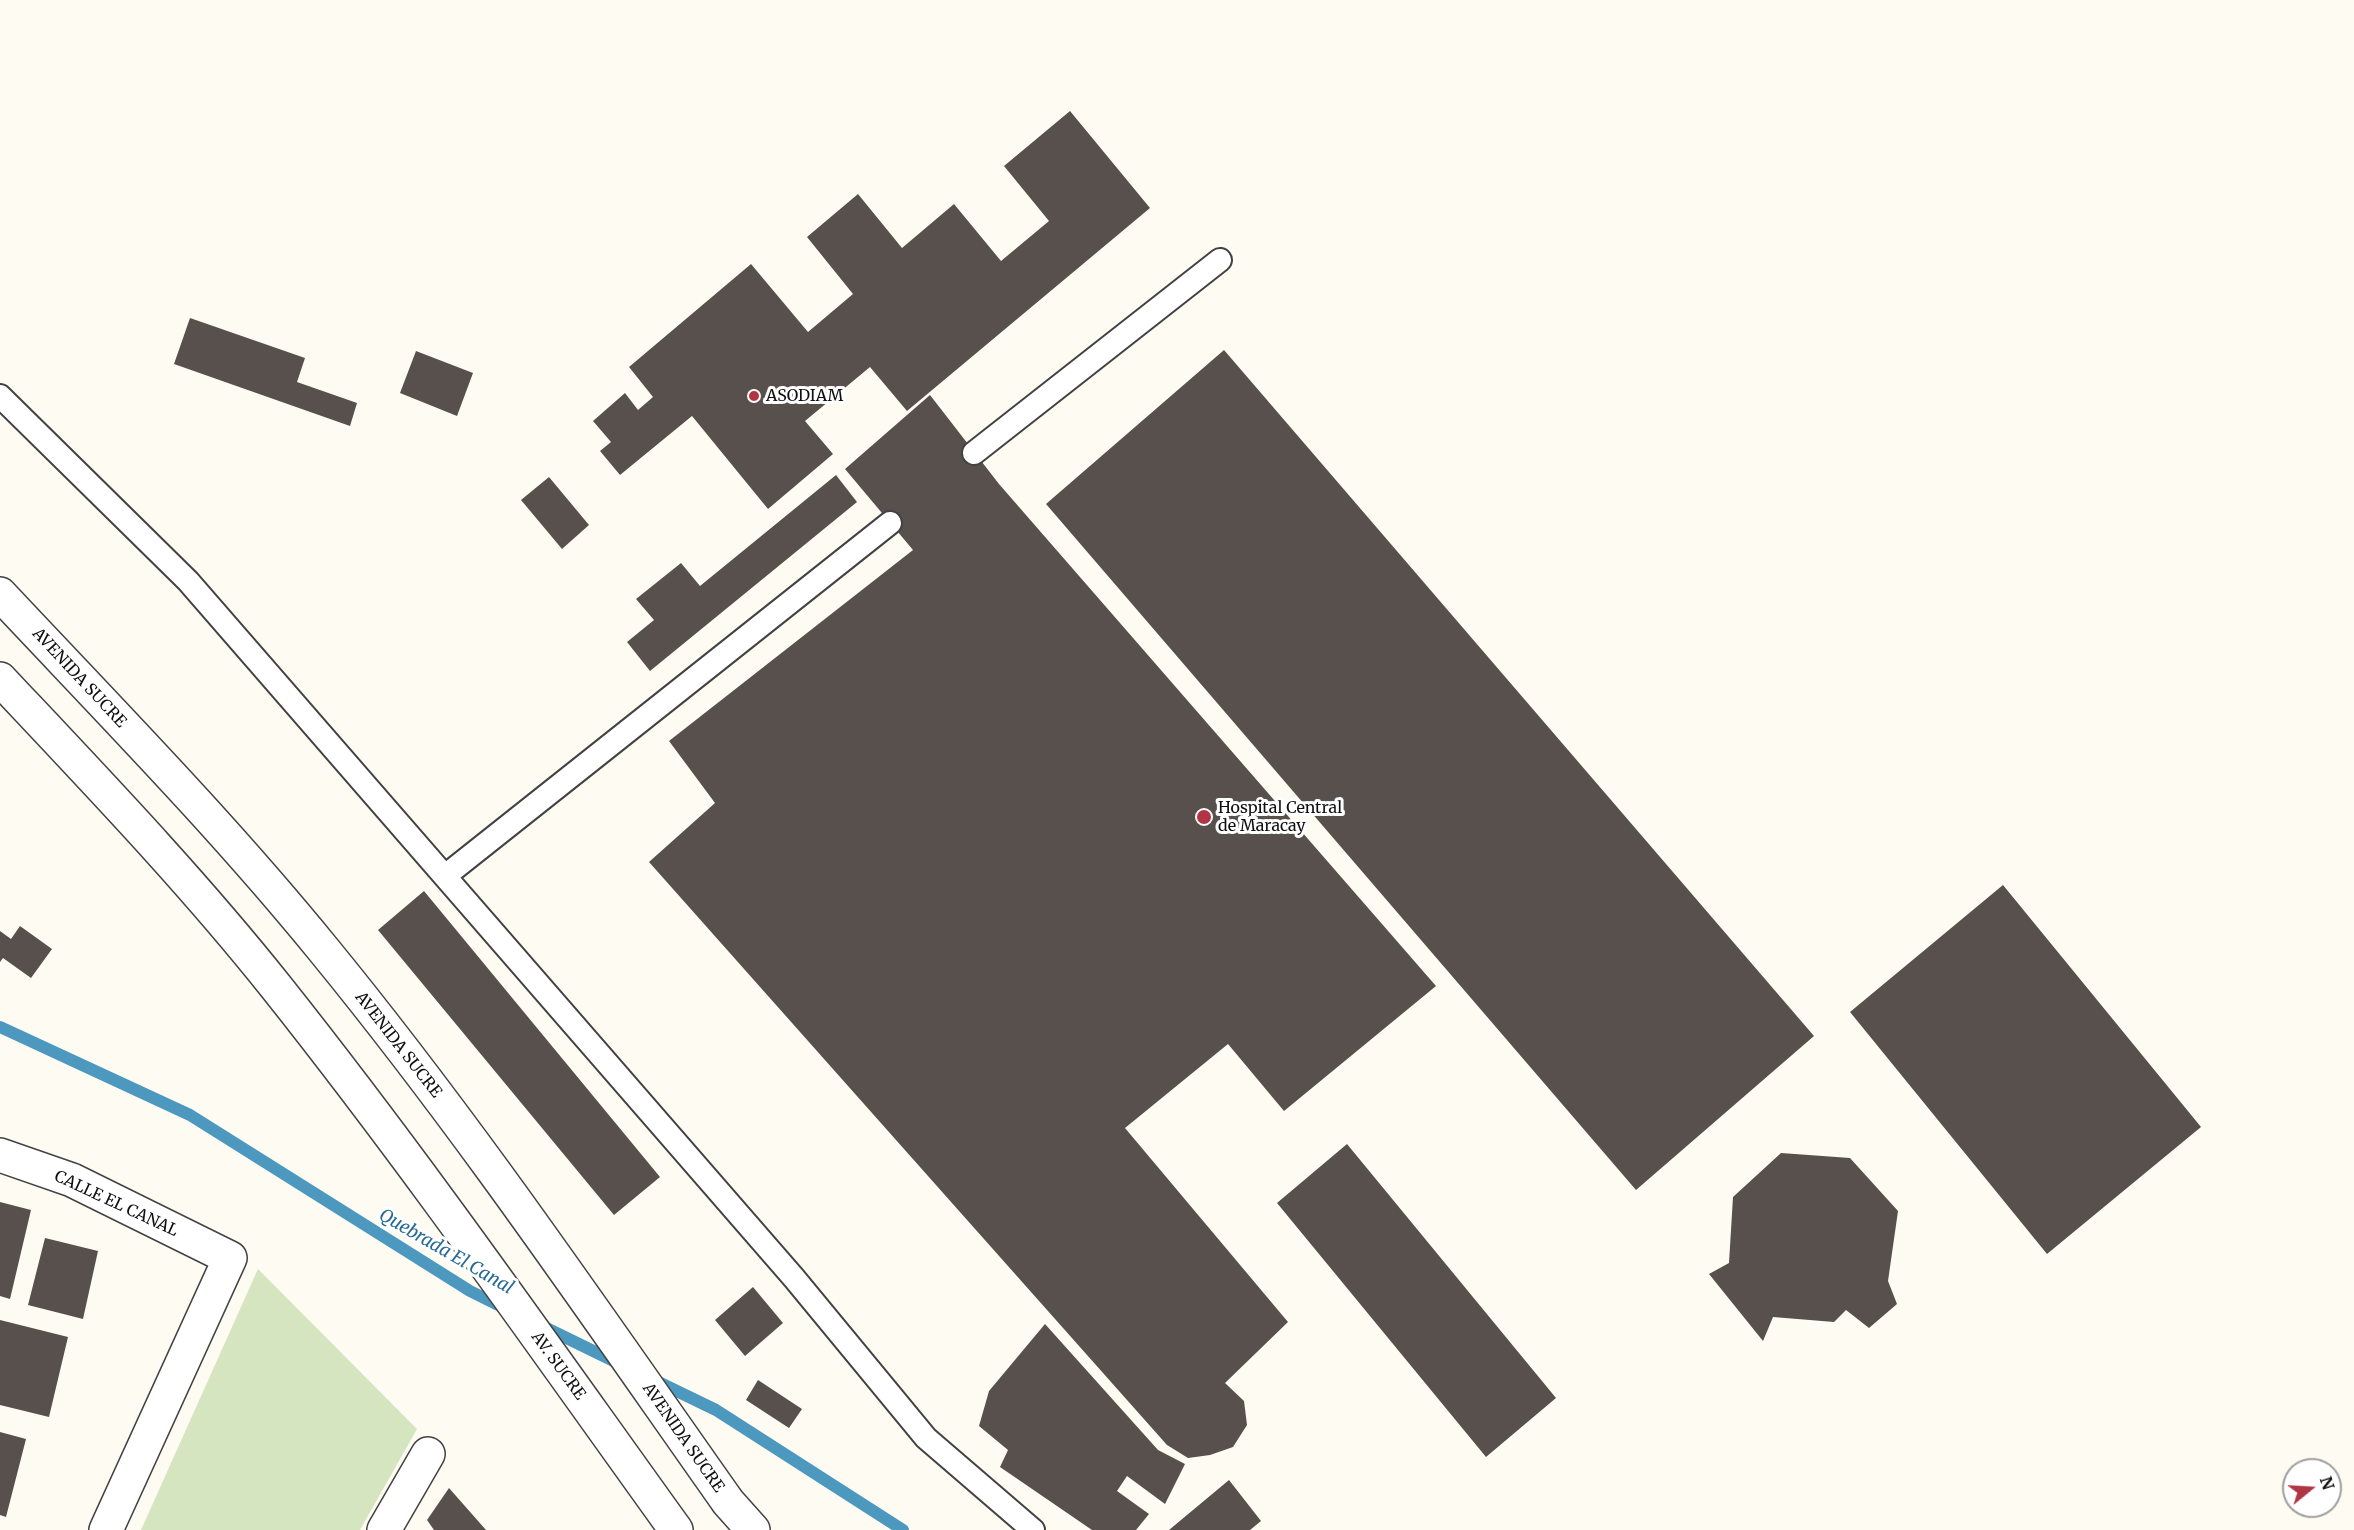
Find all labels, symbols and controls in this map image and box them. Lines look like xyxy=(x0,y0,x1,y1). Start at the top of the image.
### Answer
place label: ASODIAM xyxy=(766,386,843,406)
marker: ASODIAM xyxy=(747,389,761,403)
street label: AVENIDA SUCRE xyxy=(28,624,130,732)
place label: Hospital Central de Maracay xyxy=(1218,798,1342,836)
marker: Hospital Central de Maracay xyxy=(1195,808,1213,826)
street label: AVENIDA SUCRE xyxy=(351,988,445,1102)
street label: CALLE EL CANAL xyxy=(51,1167,181,1241)
water label: Quebrada El Canal xyxy=(375,1205,517,1299)
street label: AV. SUCRE xyxy=(527,1328,589,1404)
street label: AVENIDA SUCRE xyxy=(638,1380,728,1496)
north arrow xyxy=(2282,1458,2342,1518)
text: N xyxy=(2316,1474,2339,1492)

